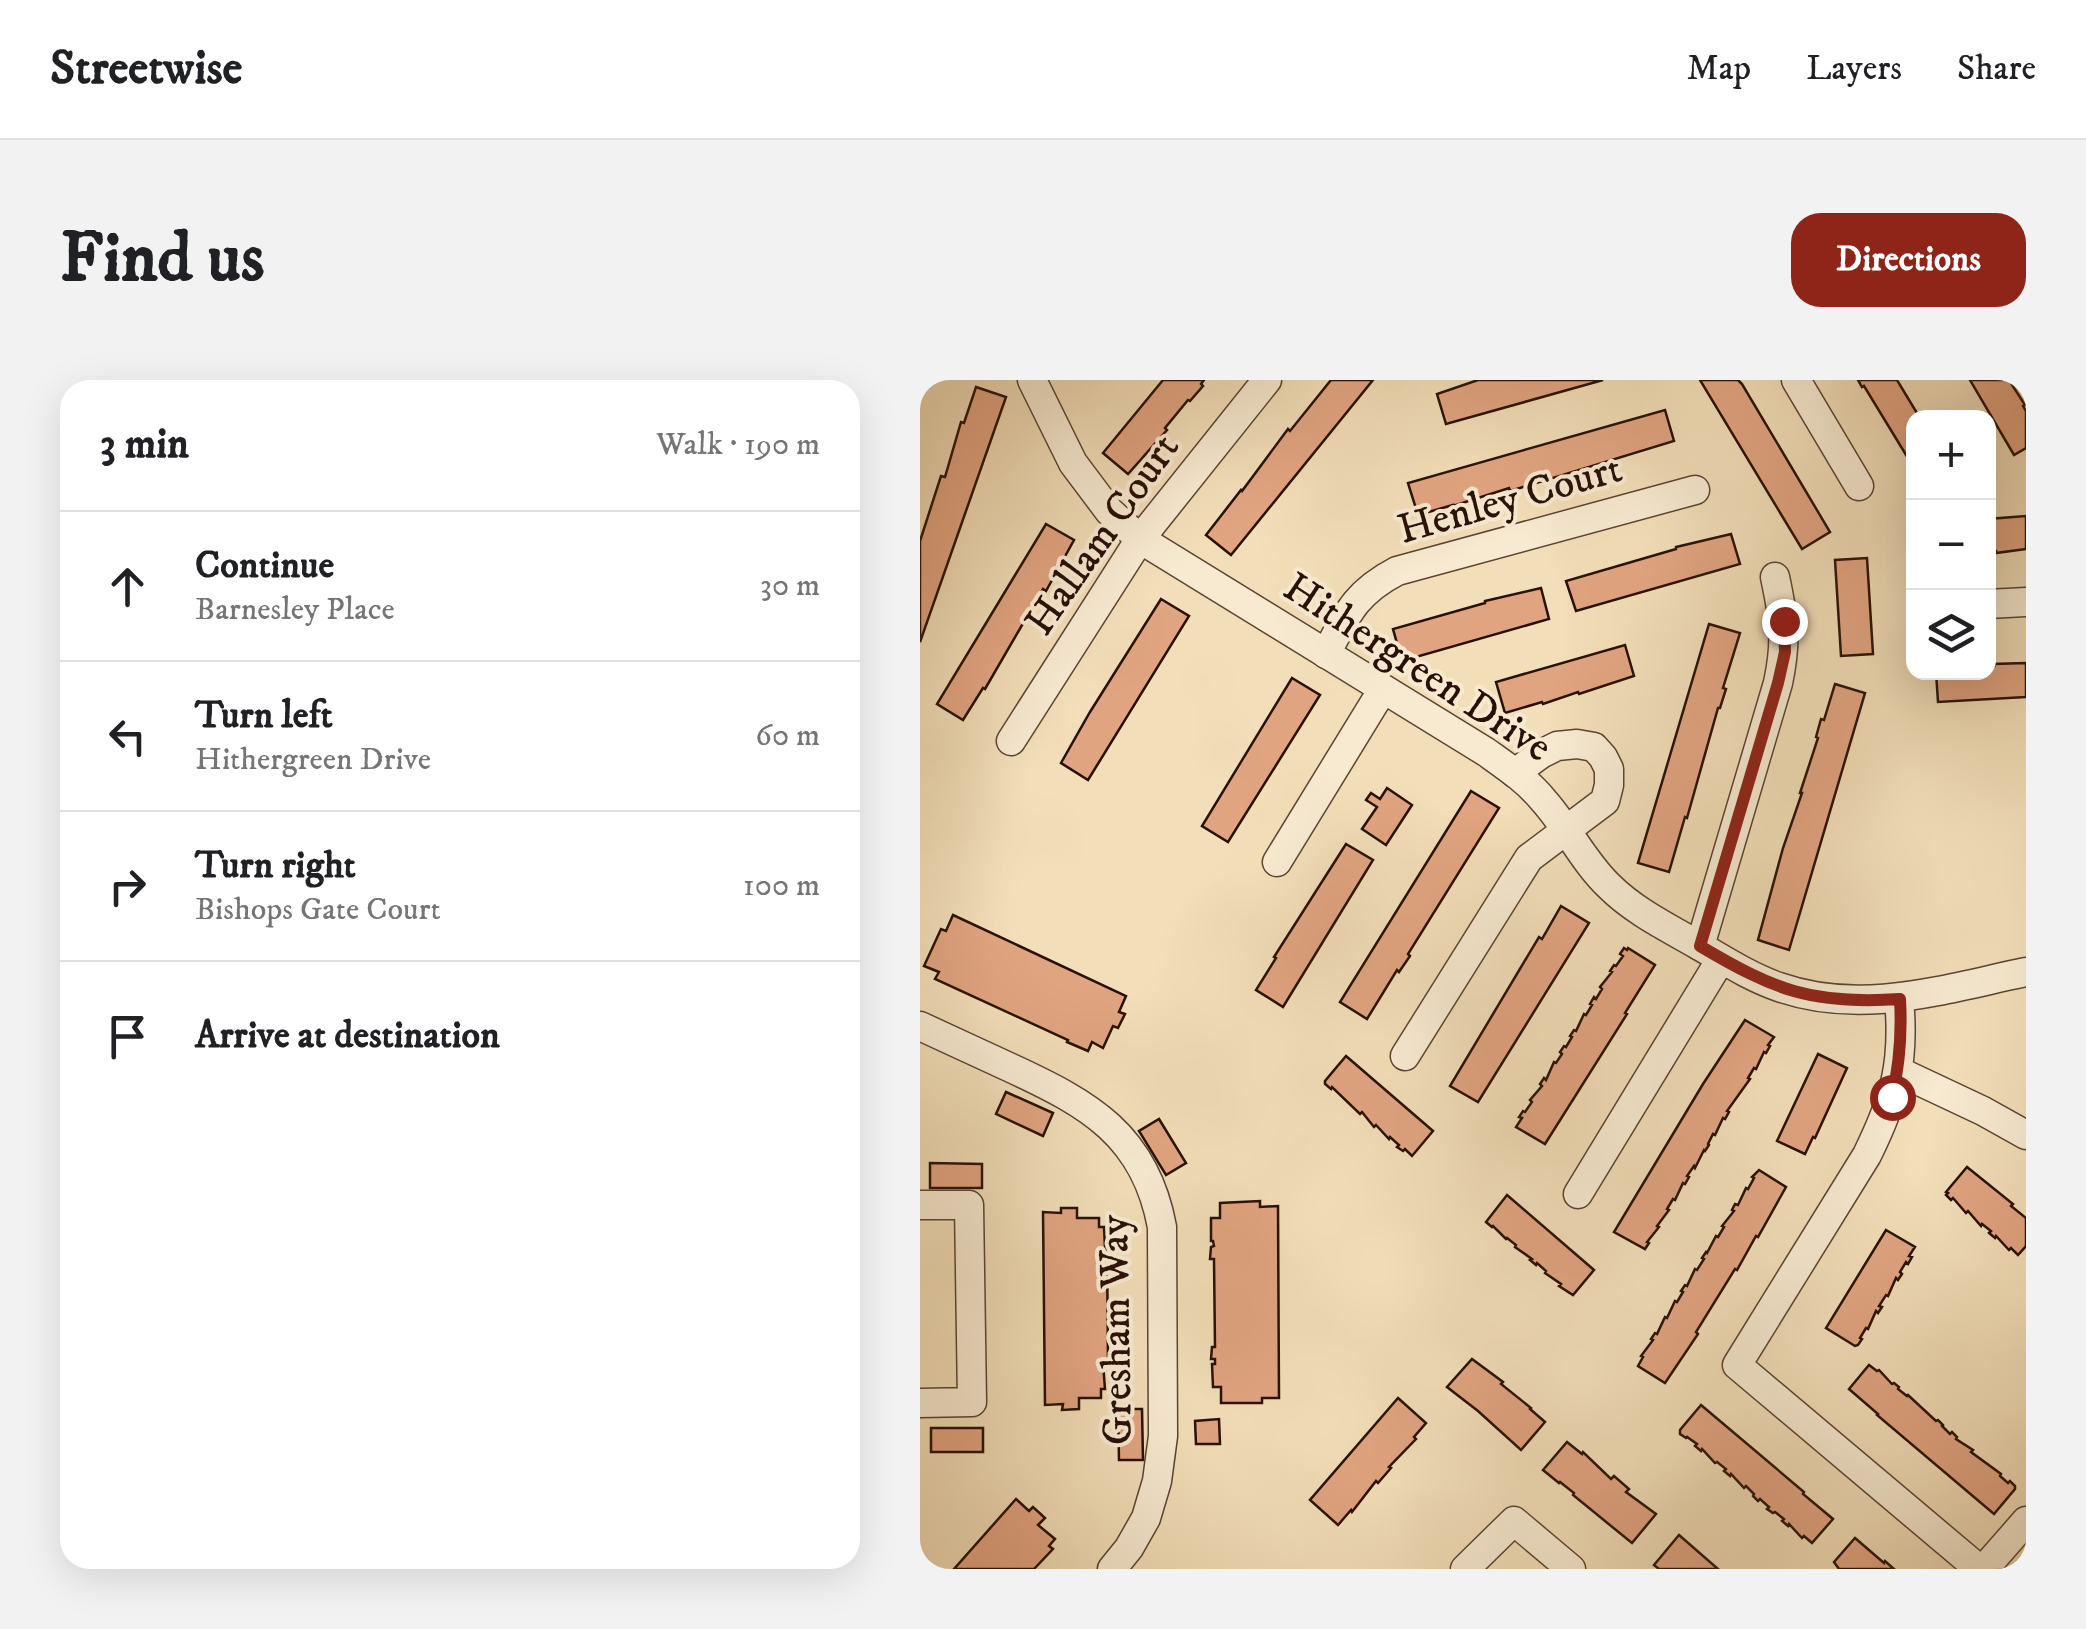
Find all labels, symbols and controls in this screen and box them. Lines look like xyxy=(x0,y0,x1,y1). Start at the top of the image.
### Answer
text: Streetwise xyxy=(50,39,242,99)
text: Map xyxy=(1687,47,1751,91)
text: Layers xyxy=(1806,47,1902,91)
text: Share xyxy=(1957,47,2036,91)
button: Directions xyxy=(1791,213,2026,307)
text: Find us xyxy=(60,216,264,304)
map controls xyxy=(1906,410,1996,680)
button: + xyxy=(1906,410,1996,500)
text: 3 min xyxy=(100,419,189,471)
street label: Hallam Court xyxy=(1014,424,1192,646)
text: Walk · 190 m xyxy=(656,425,820,465)
street label: Henley Court xyxy=(1392,443,1628,557)
button: − xyxy=(1906,500,1996,590)
text: Continue xyxy=(195,542,334,590)
icon: ahead xyxy=(100,559,155,614)
street label: Hithergreen Drive xyxy=(1273,562,1561,774)
text: 30 m xyxy=(760,566,820,606)
text: Barnesley Place xyxy=(195,590,395,630)
button: layers xyxy=(1906,590,1996,680)
route end xyxy=(1762,599,1808,645)
text: Turn left xyxy=(195,692,333,740)
icon: left xyxy=(100,709,155,764)
text: 60 m xyxy=(755,716,820,756)
text: Hithergreen Drive xyxy=(195,740,431,780)
text: Turn right xyxy=(195,842,356,890)
icon: right xyxy=(100,859,155,914)
text: 100 m xyxy=(743,866,820,906)
text: Bishops Gate Court xyxy=(195,890,441,930)
icon: arrive xyxy=(100,1009,155,1064)
text: Arrive at destination xyxy=(195,1012,500,1060)
route start xyxy=(1870,1075,1916,1121)
street label: Gresham Way xyxy=(1089,1213,1145,1446)

